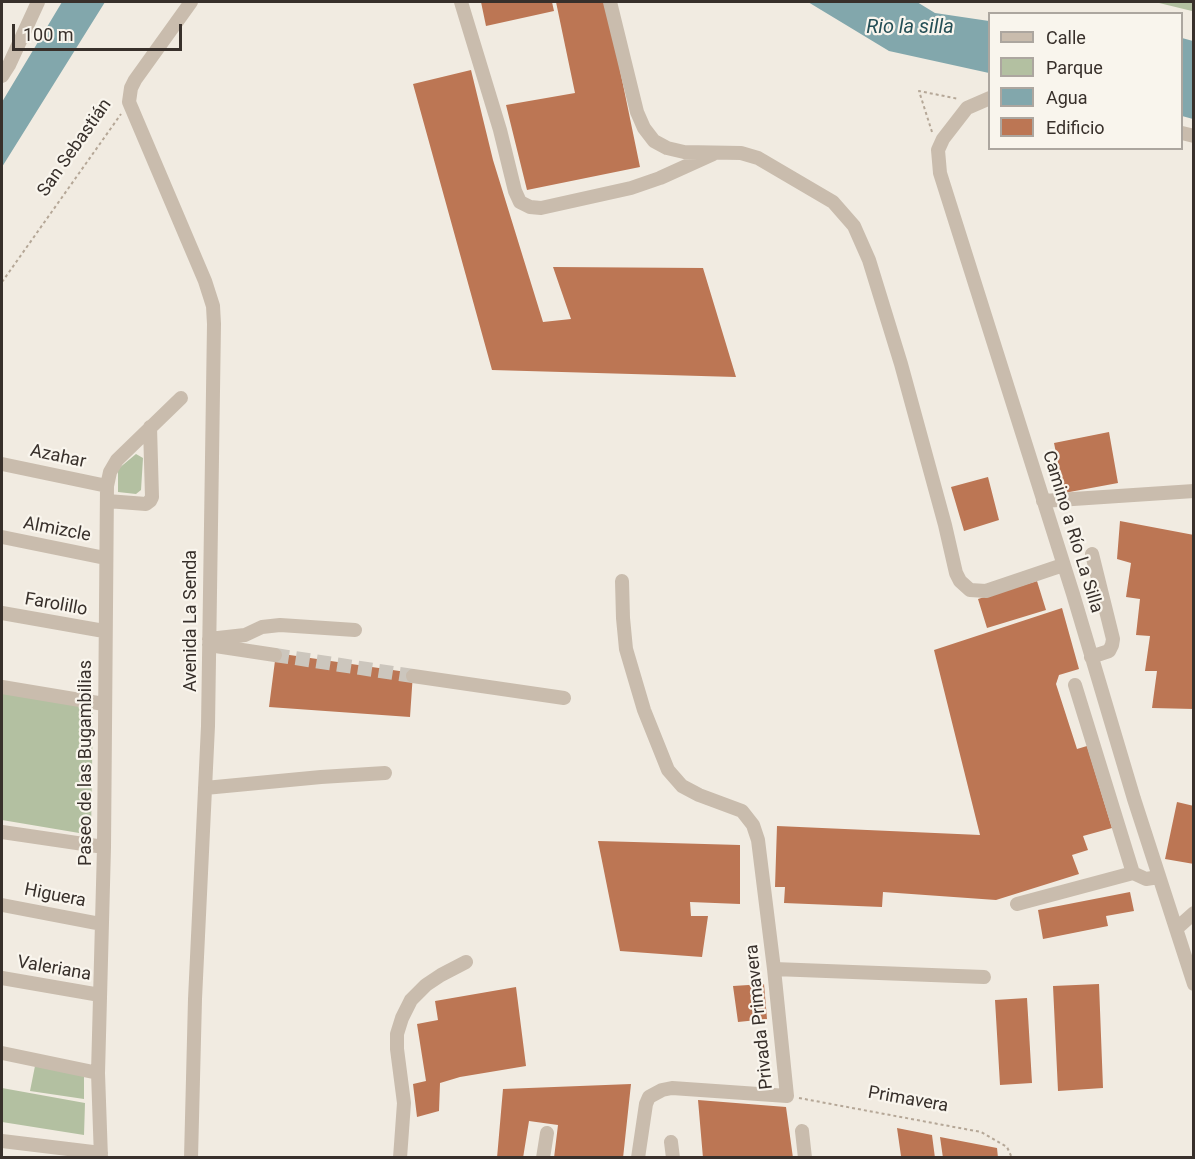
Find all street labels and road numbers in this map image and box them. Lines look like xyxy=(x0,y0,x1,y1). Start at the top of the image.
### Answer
street label: San Sebastián xyxy=(33,95,117,201)
street label: Azahar xyxy=(28,441,88,473)
street label: Camino a Río La Silla xyxy=(1037,448,1107,616)
street label: Almizcle xyxy=(21,513,93,547)
street label: Avenida La Senda xyxy=(180,550,202,692)
street label: Farolillo xyxy=(23,589,89,621)
street label: Paseo de las Bugambilias xyxy=(75,660,97,866)
street label: Higuera xyxy=(22,879,88,913)
street label: Privada Primavera xyxy=(742,943,778,1091)
street label: Valeriana xyxy=(15,952,93,986)
street label: Primavera xyxy=(866,1082,950,1118)

